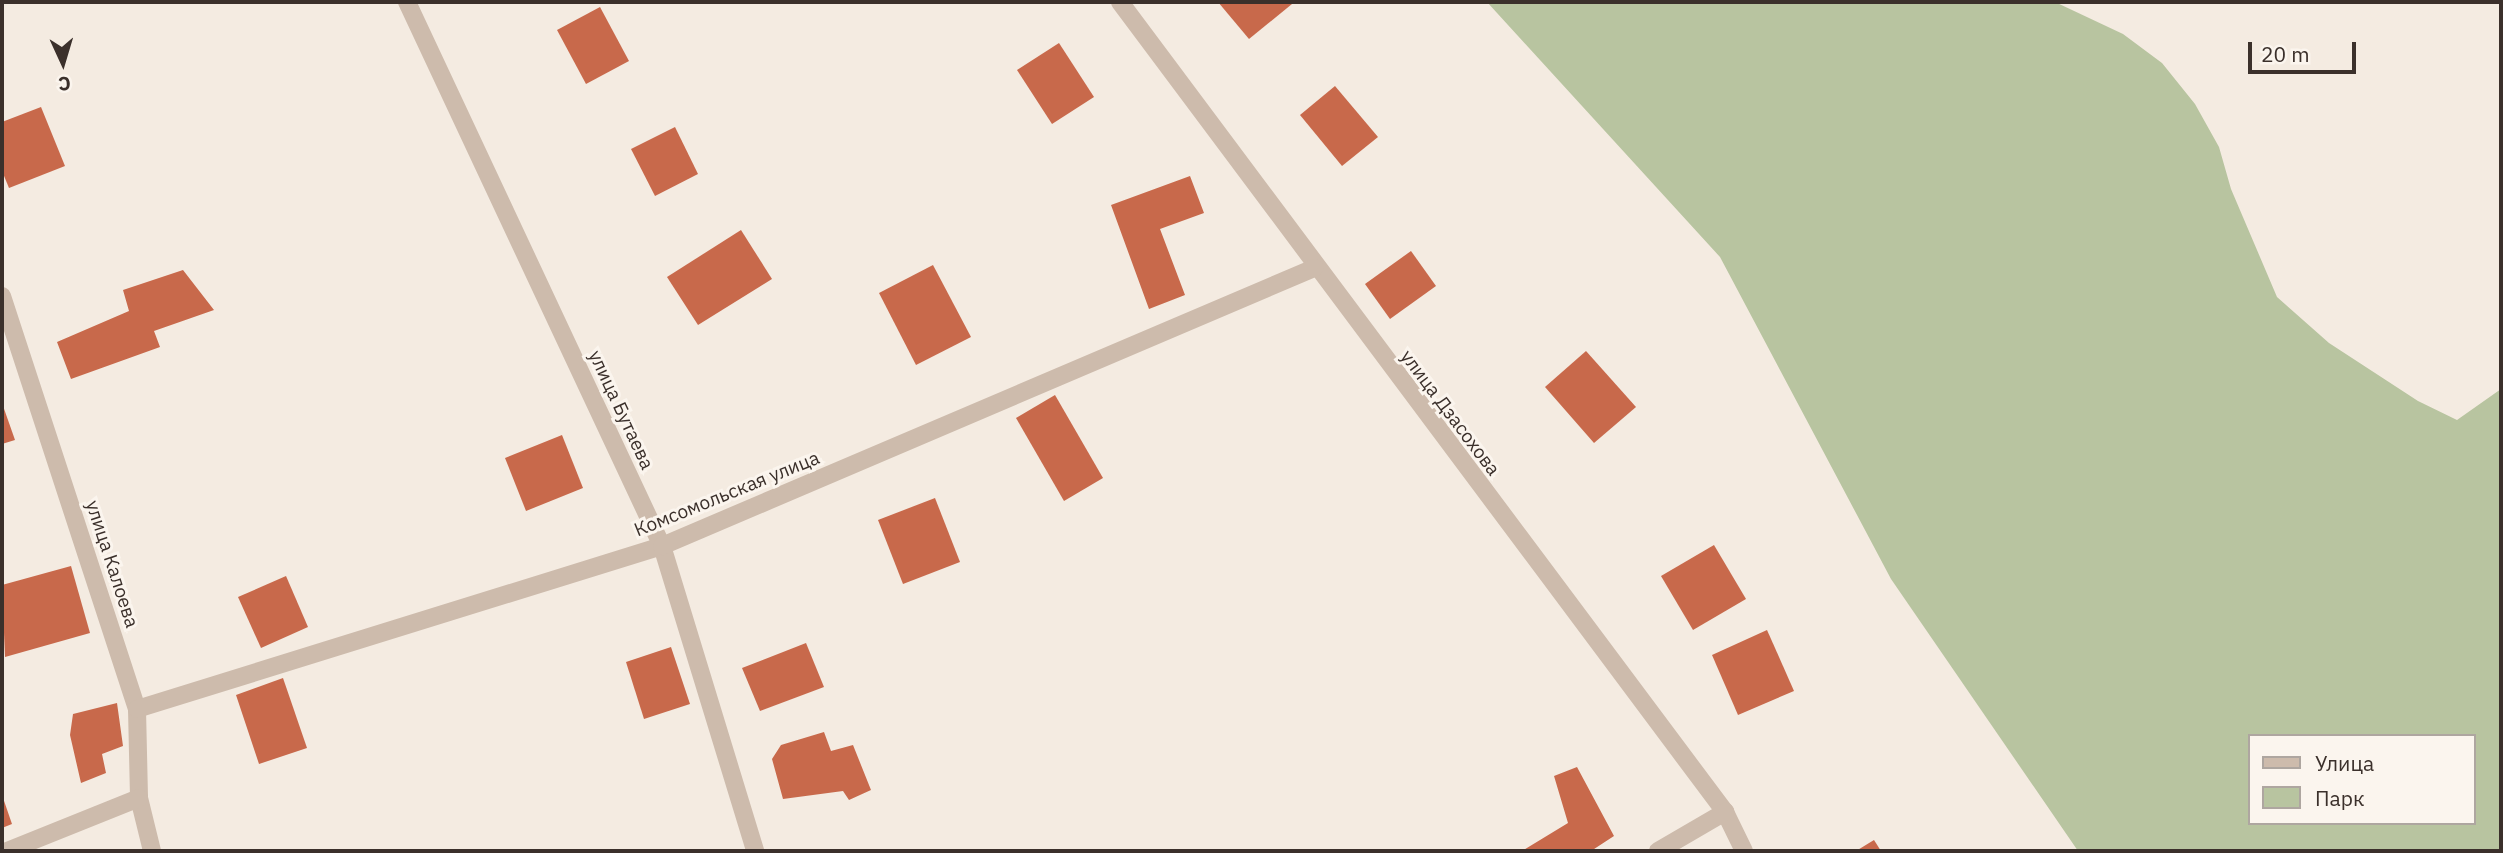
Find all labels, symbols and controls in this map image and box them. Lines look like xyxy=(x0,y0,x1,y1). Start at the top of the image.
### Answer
north arrow xyxy=(28,28,98,98)
scale bar xyxy=(2251,28,2360,72)
text: 20 m xyxy=(2261,40,2310,68)
text: С xyxy=(57,72,71,96)
street label: улица Дзасохова xyxy=(1395,346,1505,480)
street label: улица Бутаева xyxy=(583,347,659,473)
street label: Комсомольская улица xyxy=(631,446,823,542)
street label: улица Калоева xyxy=(81,498,143,630)
legend xyxy=(2248,734,2475,825)
text: Улица xyxy=(2315,749,2374,777)
text: Парк xyxy=(2315,784,2365,812)

